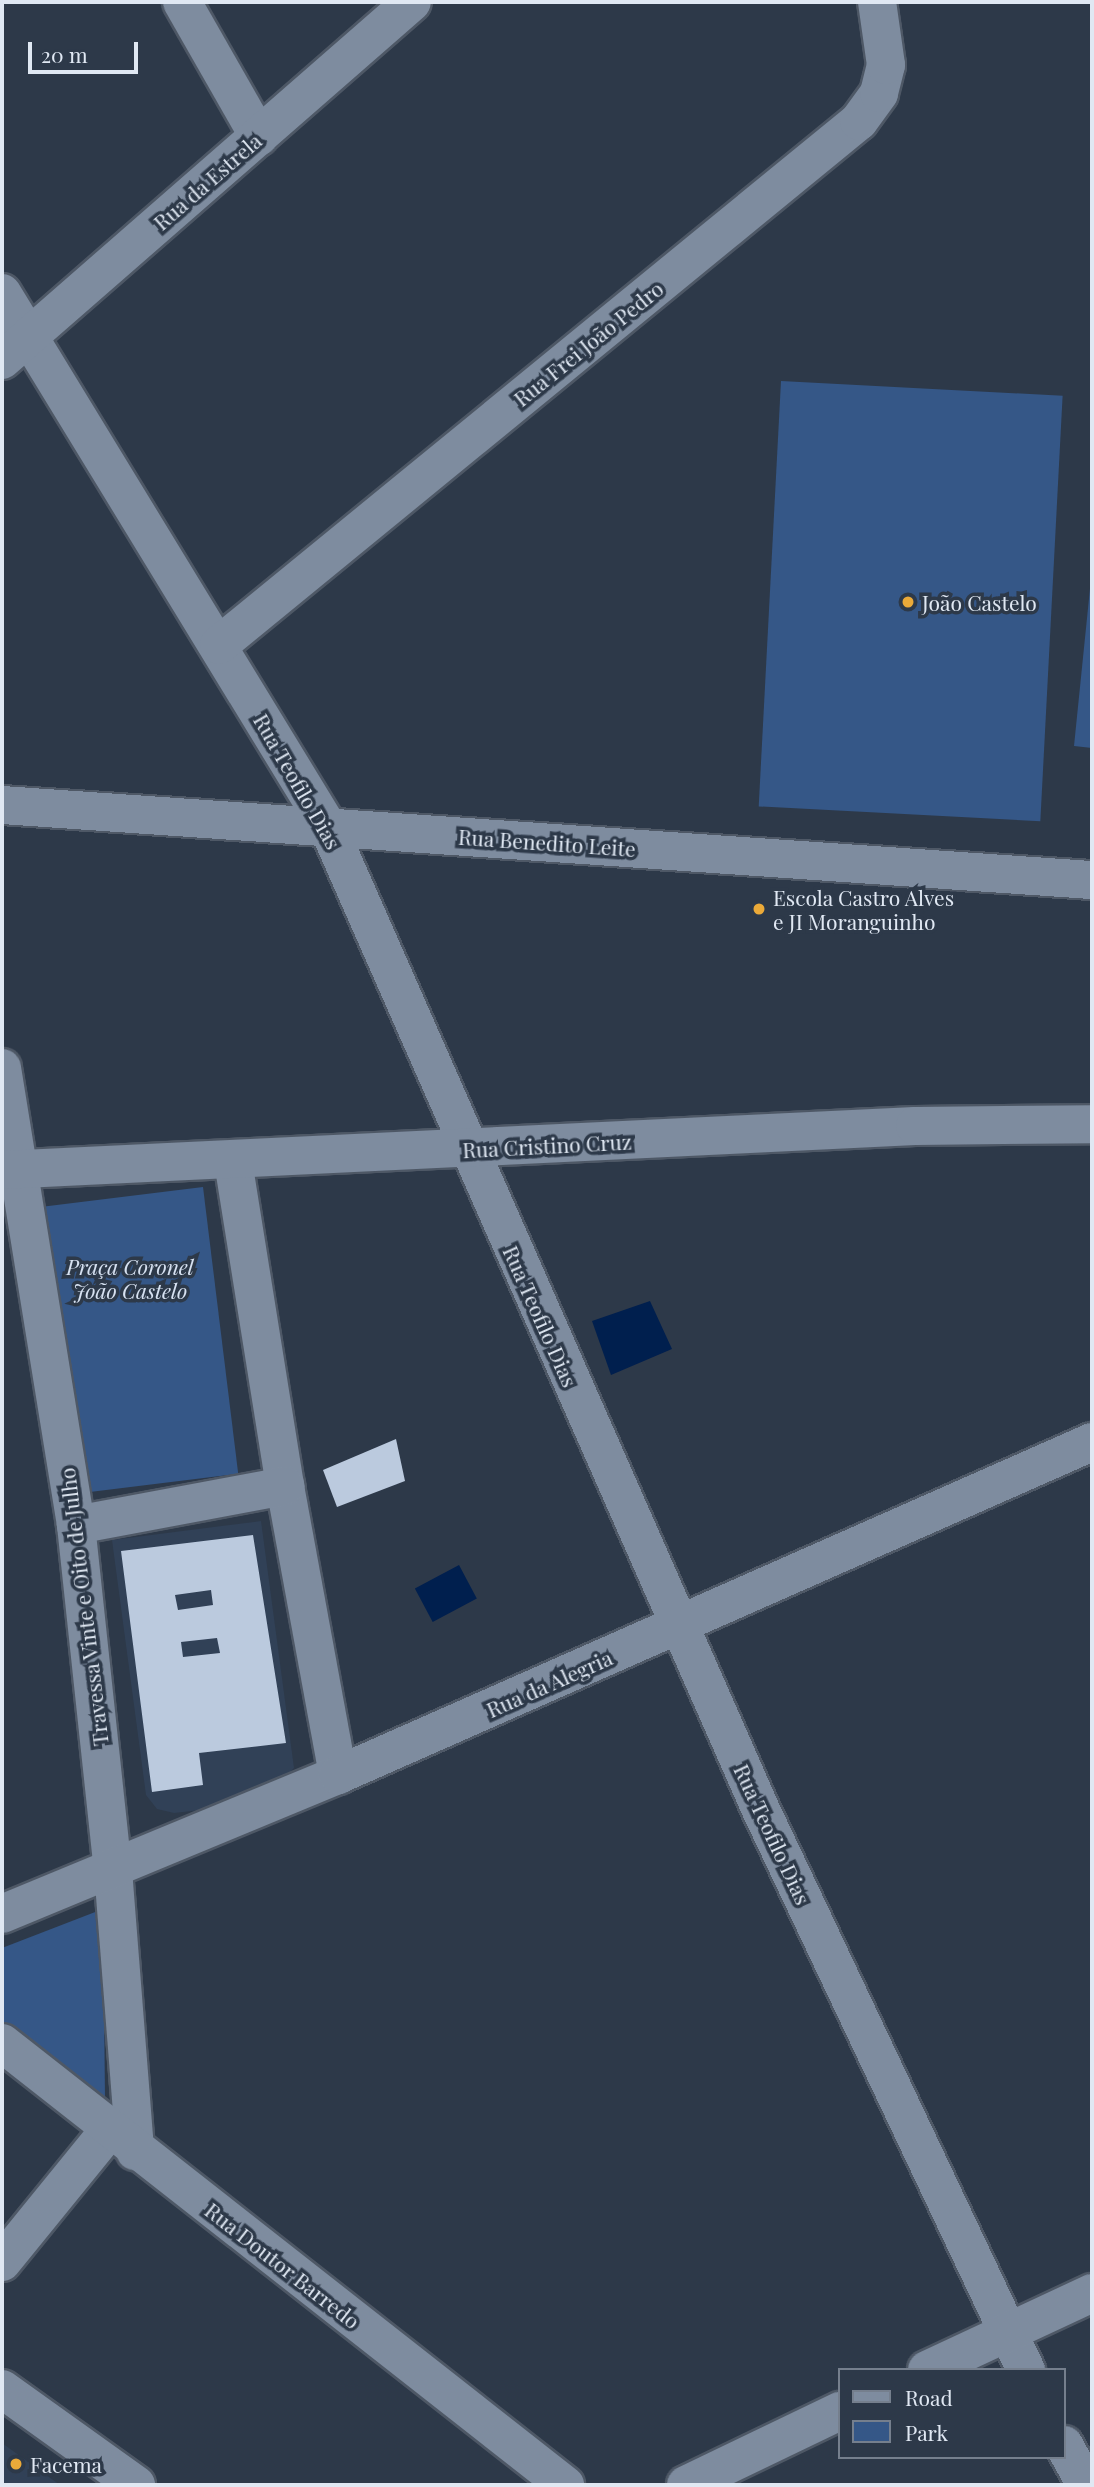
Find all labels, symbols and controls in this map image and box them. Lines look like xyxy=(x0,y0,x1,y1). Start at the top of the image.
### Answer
scale bar xyxy=(32,28,142,72)
text: 20 m xyxy=(41,40,88,68)
street label: Rua da Estrela xyxy=(148,127,266,235)
street label: Rua Frei João Pedro xyxy=(508,275,668,411)
place label: João Castelo xyxy=(922,589,1037,615)
marker: João Castelo xyxy=(900,594,916,610)
street label: Rua Teofilo Dias xyxy=(249,709,347,853)
street label: Rua Benedito Leite xyxy=(457,823,637,861)
place label: Escola Castro Alves e JI Moranguinho xyxy=(773,884,955,934)
marker: Escola Castro Alves e JI Moranguinho xyxy=(751,901,767,917)
street label: Rua Cristino Cruz xyxy=(462,1128,632,1162)
street label: Rua Teofilo Dias xyxy=(498,1241,584,1391)
park label: Praça Coronel João Castelo xyxy=(66,1253,194,1303)
street label: Travessa Vinte e Oito de Julho xyxy=(53,1466,113,1748)
street label: Rua da Alegria xyxy=(482,1644,616,1722)
street label: Rua Teofilo Dias xyxy=(729,1760,817,1908)
street label: Rua Doutor Barredo xyxy=(200,2197,366,2333)
legend xyxy=(838,2368,1066,2459)
text: Road xyxy=(905,2383,953,2411)
text: Park xyxy=(905,2418,948,2446)
place label: Facema xyxy=(30,2451,102,2477)
marker: Facema xyxy=(8,2456,24,2472)

